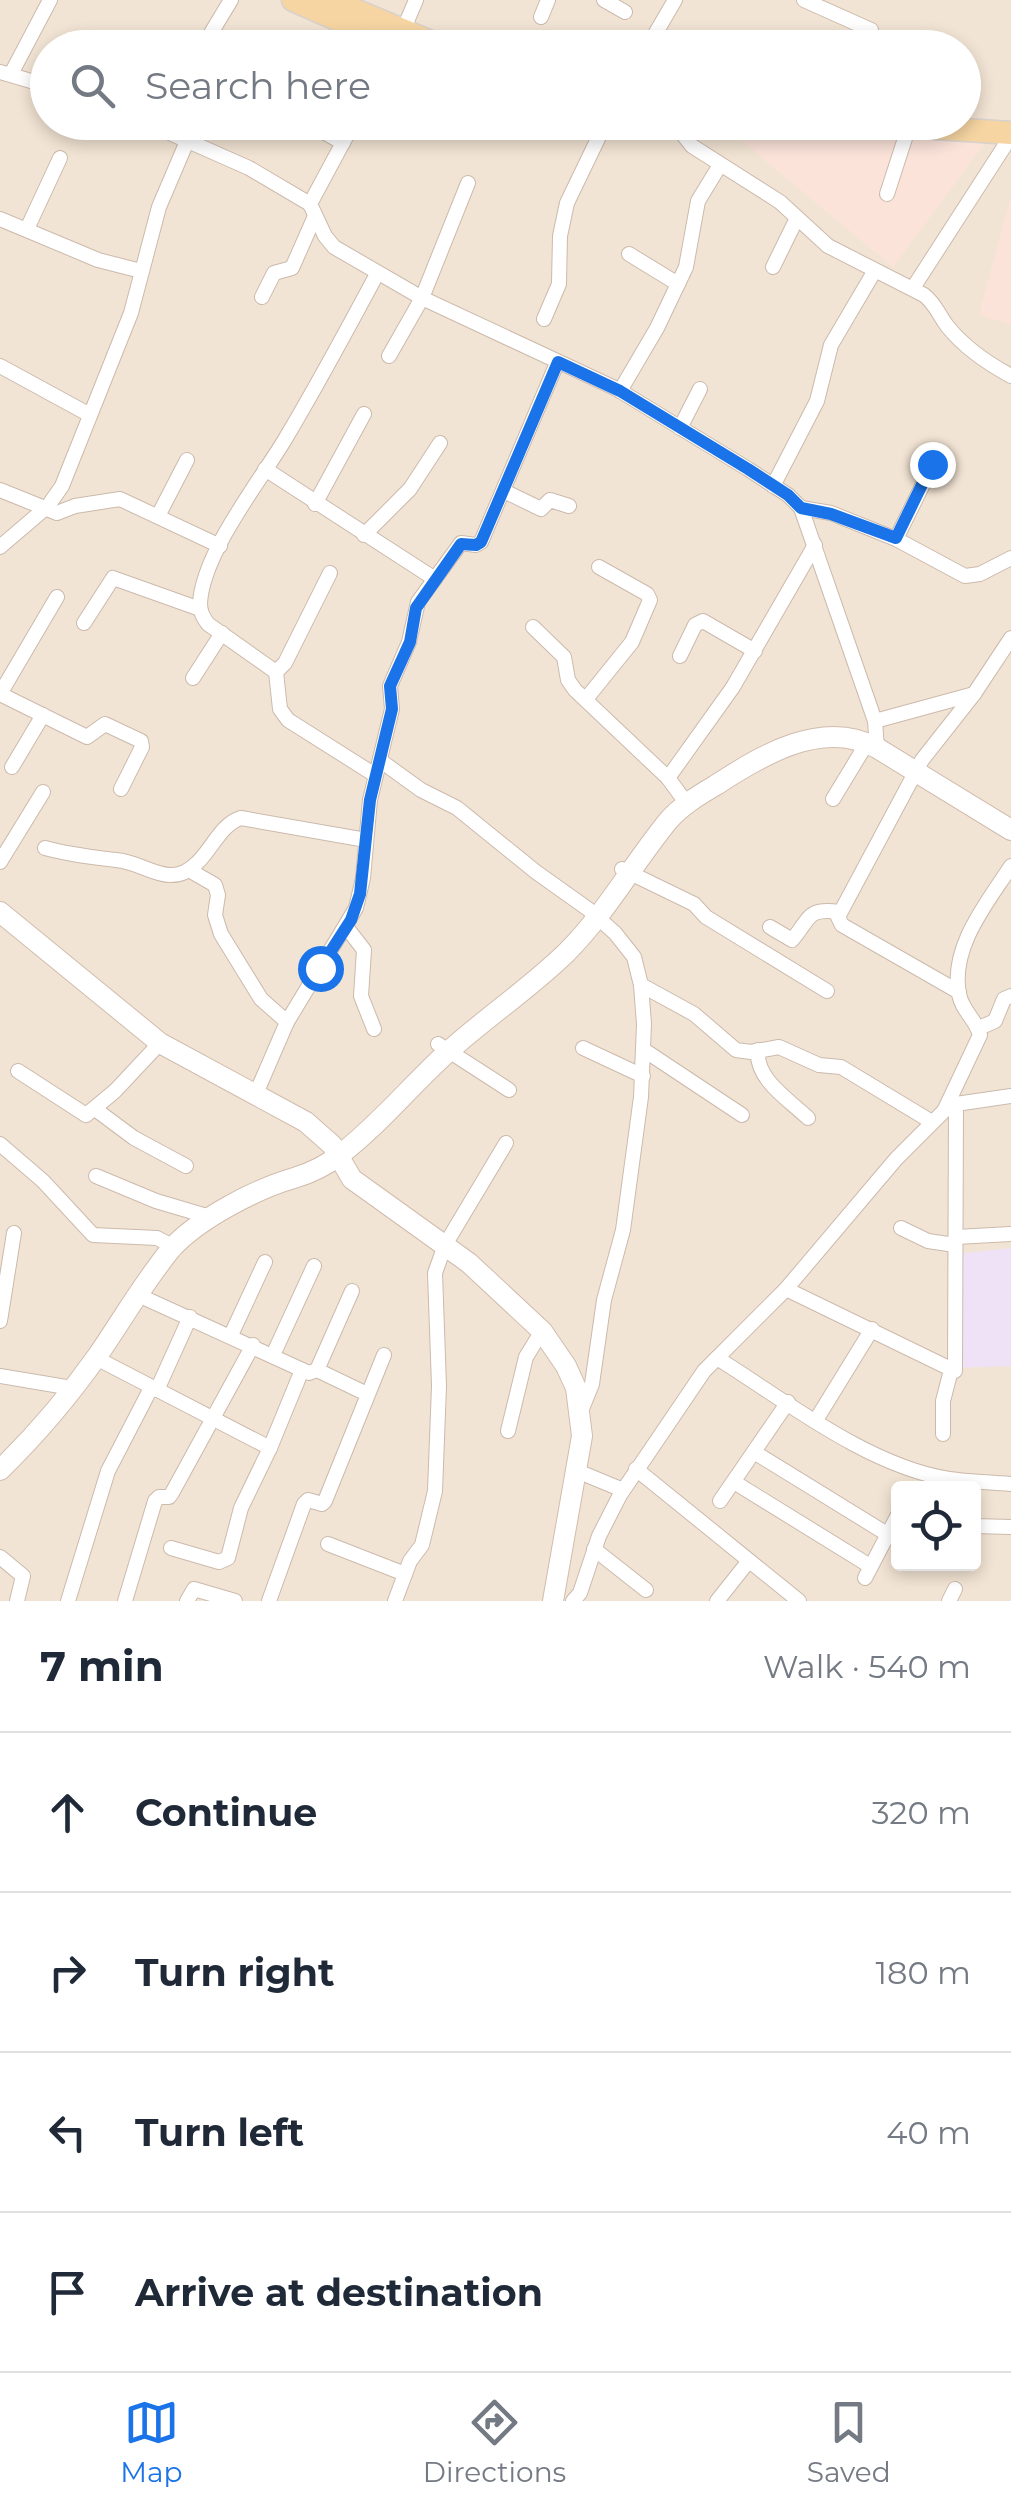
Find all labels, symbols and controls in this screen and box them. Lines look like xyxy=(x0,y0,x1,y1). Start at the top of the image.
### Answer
search box xyxy=(30,30,981,140)
icon: search xyxy=(65,58,120,113)
text: Search here xyxy=(145,62,371,109)
route end xyxy=(910,442,956,488)
route start xyxy=(298,946,344,992)
map controls xyxy=(891,1481,981,1571)
button: locate xyxy=(891,1481,981,1571)
text: 7 min xyxy=(40,1640,164,1692)
text: Walk · 540 m xyxy=(763,1647,971,1686)
icon: ahead xyxy=(40,1785,95,1840)
text: Continue xyxy=(135,1789,317,1836)
text: 320 m xyxy=(871,1793,971,1832)
icon: right xyxy=(40,1945,95,2000)
text: Turn right xyxy=(135,1949,334,1996)
text: 180 m xyxy=(876,1953,971,1992)
icon: left xyxy=(40,2105,95,2160)
text: Turn left xyxy=(135,2109,304,2156)
text: 40 m xyxy=(886,2113,971,2152)
icon: arrive xyxy=(40,2265,95,2320)
text: Arrive at destination xyxy=(135,2269,543,2316)
tab: Map xyxy=(120,2395,182,2489)
tab: Directions xyxy=(423,2395,566,2489)
tab: Saved xyxy=(807,2395,891,2489)

